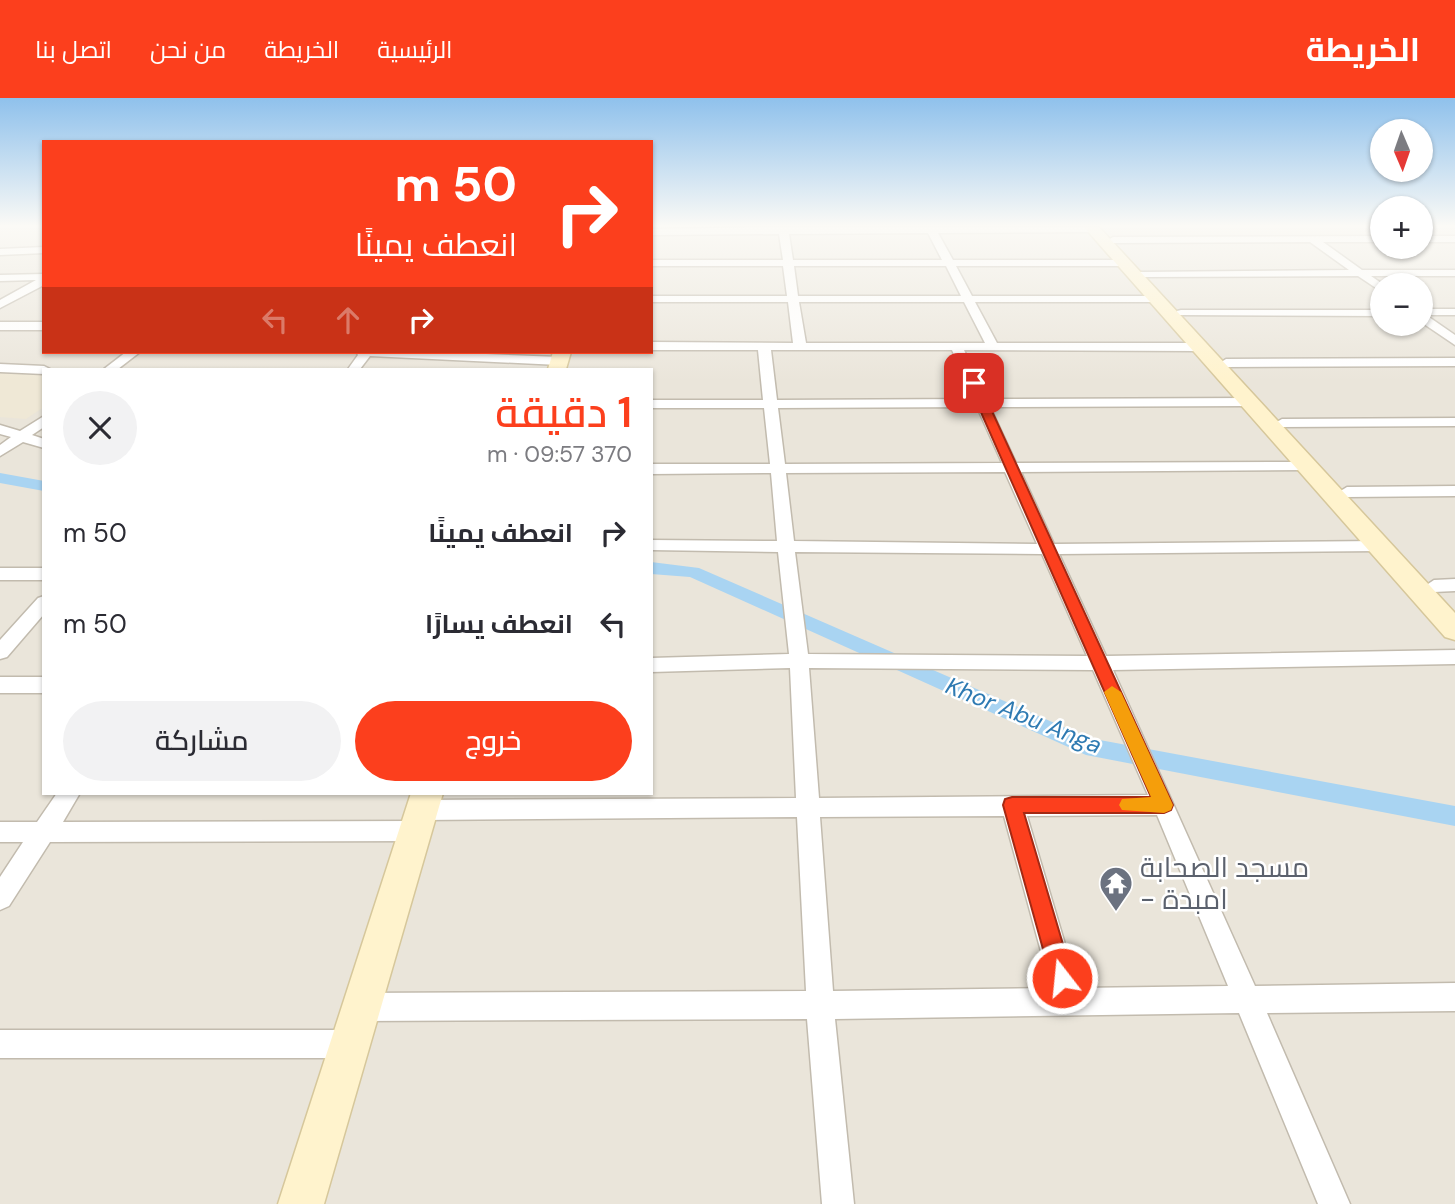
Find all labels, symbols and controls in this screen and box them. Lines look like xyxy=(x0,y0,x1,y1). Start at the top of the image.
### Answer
text: الخريطة xyxy=(1306,28,1420,71)
text: اتصل بنا xyxy=(35,34,112,65)
text: من نحن xyxy=(150,34,226,65)
text: الخريطة xyxy=(264,34,339,65)
text: الرئيسية xyxy=(377,34,452,65)
north arrow xyxy=(1370,119,1433,182)
map controls xyxy=(1370,119,1433,336)
text: 50 m xyxy=(394,152,517,216)
icon: right xyxy=(541,168,632,259)
button: + xyxy=(1370,196,1433,259)
text: انعطف يمينًا xyxy=(355,224,517,266)
button: − xyxy=(1370,273,1433,336)
icon: left xyxy=(256,301,294,339)
icon: ahead xyxy=(329,301,367,339)
icon: right xyxy=(402,301,440,339)
pin xyxy=(944,353,1004,413)
icon: arrive xyxy=(955,364,993,402)
text: 1 دقيقة xyxy=(495,385,632,440)
button: close xyxy=(63,391,137,465)
text: 370 m · 09:57 xyxy=(487,439,632,469)
icon: right xyxy=(594,514,632,552)
text: 50 m xyxy=(63,516,127,550)
text: انعطف يمينًا xyxy=(428,516,573,550)
icon: left xyxy=(594,605,632,643)
text: 50 m xyxy=(63,607,127,641)
text: انعطف يسارًا xyxy=(425,607,573,641)
water label: Khor Abu Anga xyxy=(941,670,1107,760)
button: مشاركة xyxy=(63,701,341,781)
button: خروج xyxy=(355,701,632,781)
place label: مسجد الصحابة - امبدة xyxy=(1140,849,1309,918)
temple icon: مسجد الصحابة - امبدة xyxy=(1097,864,1135,913)
position arrow xyxy=(1025,941,1099,1015)

